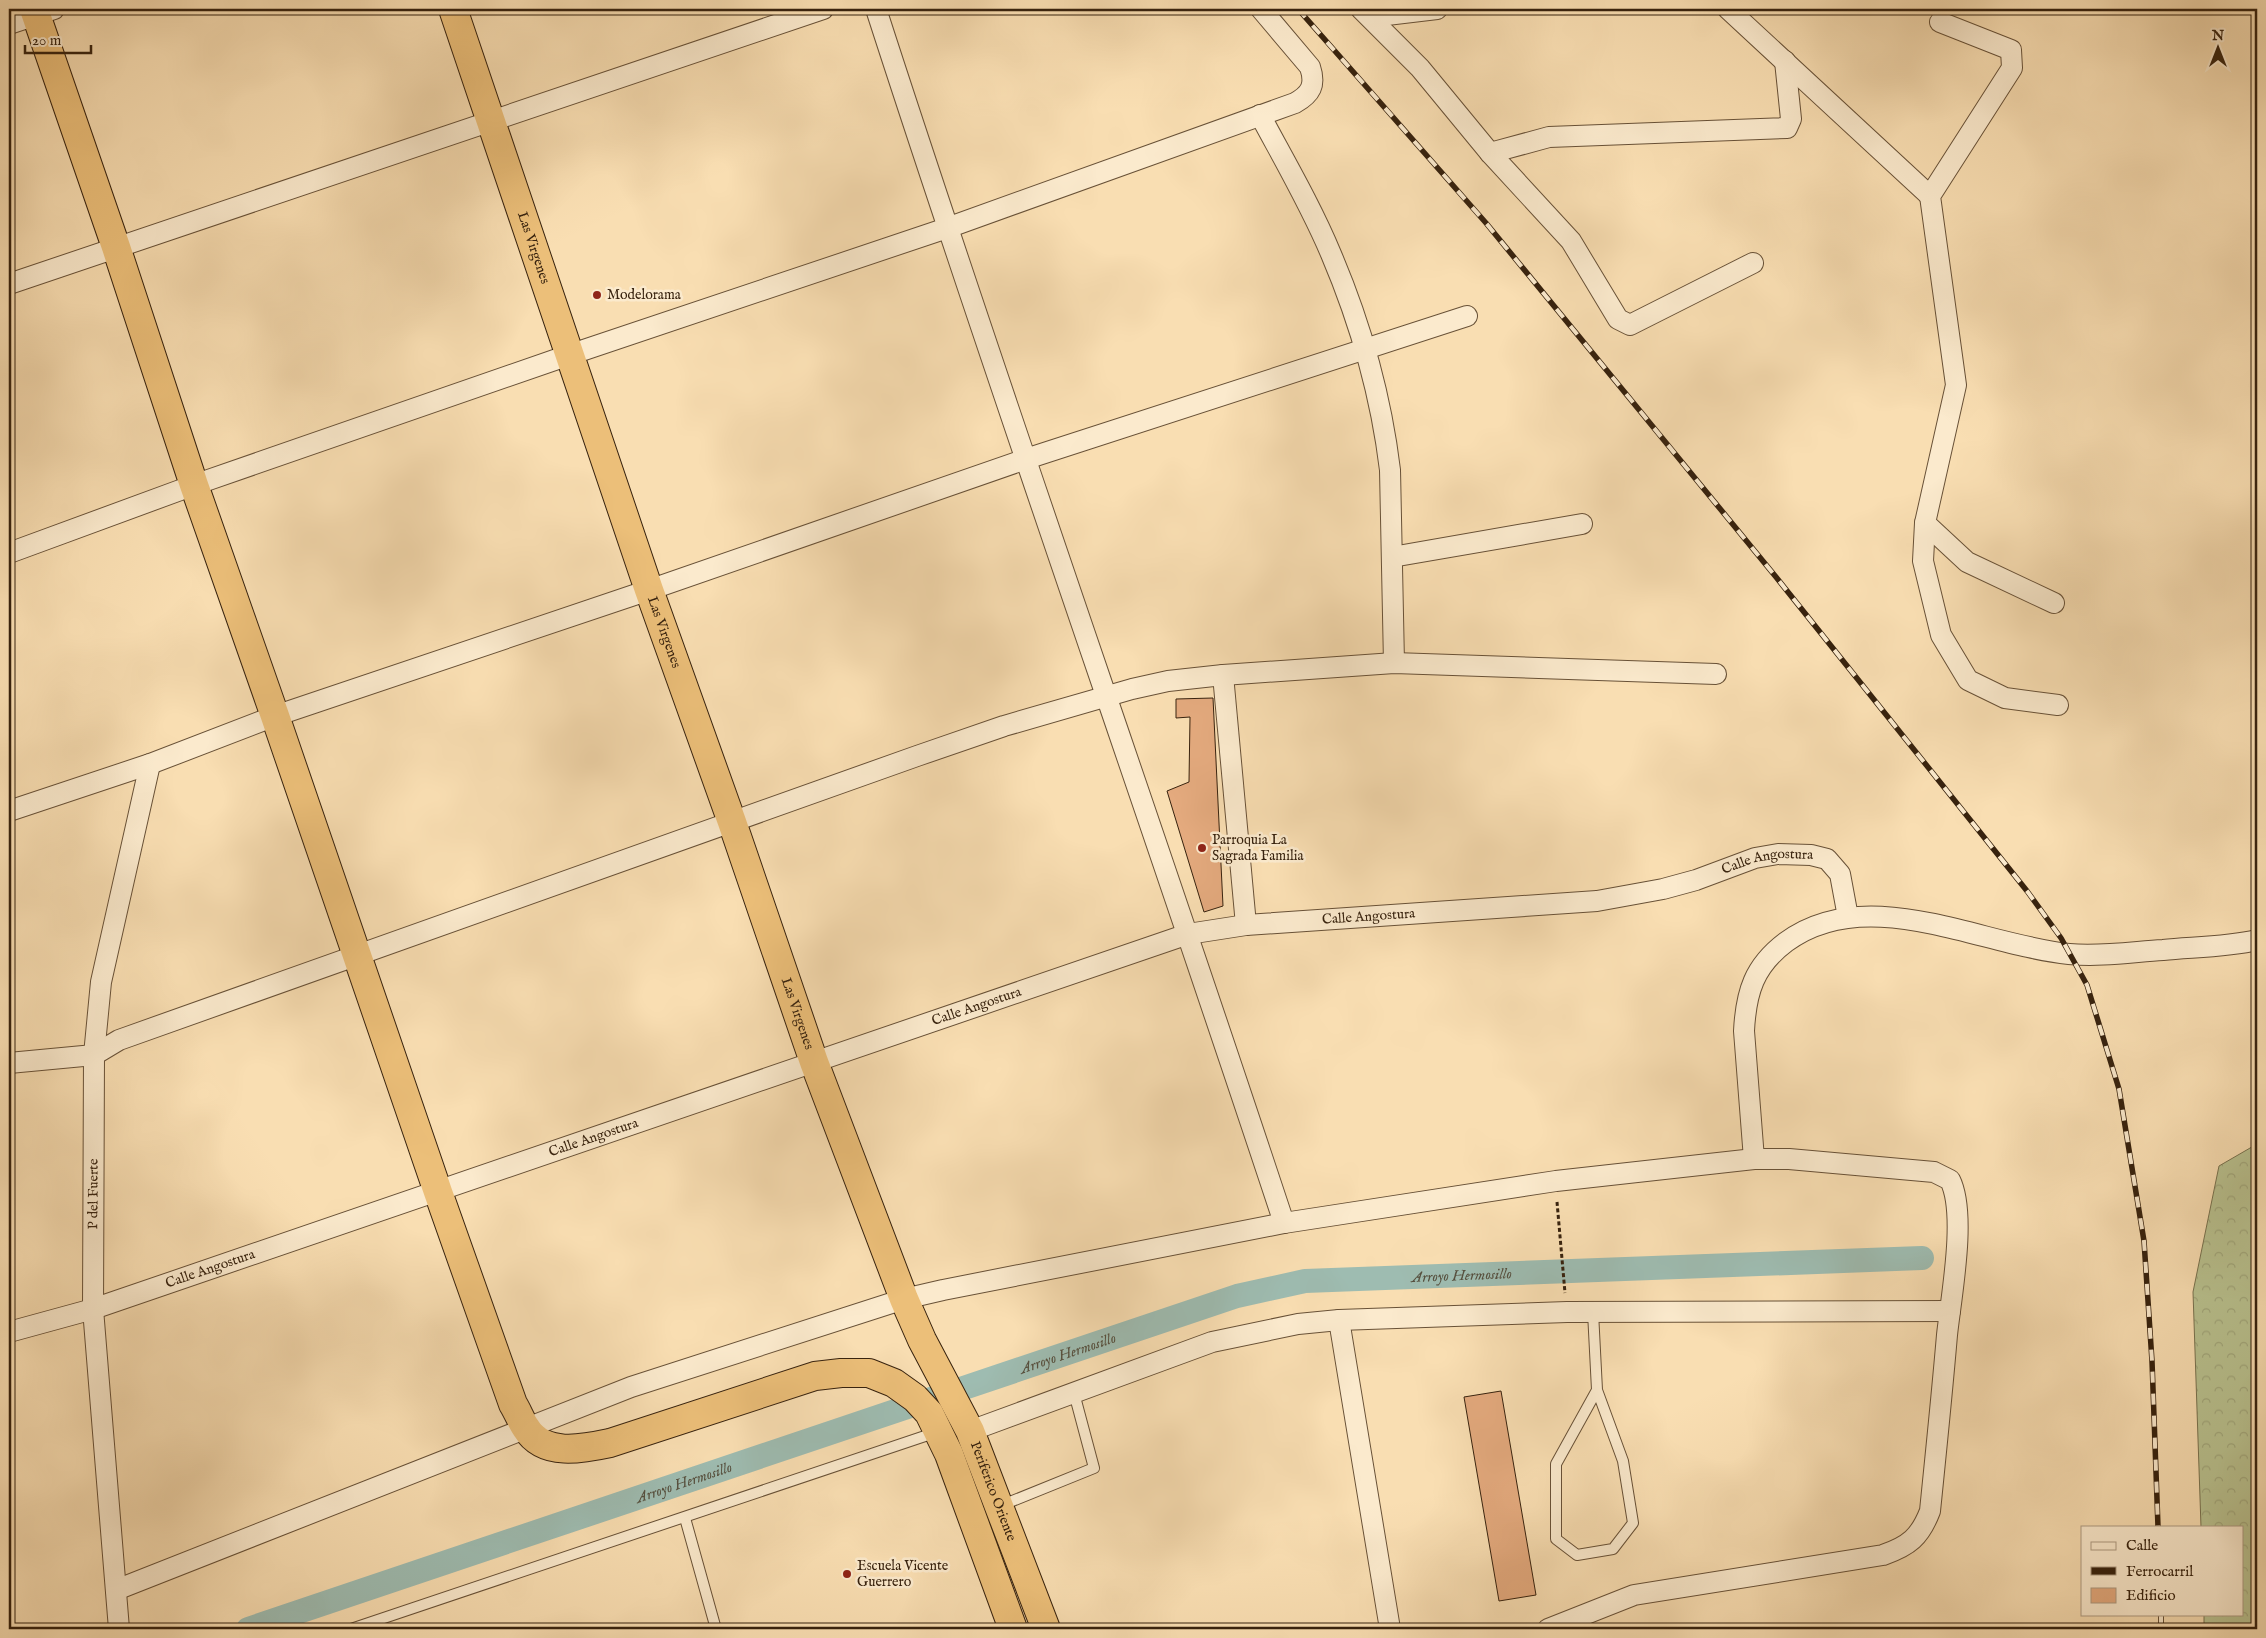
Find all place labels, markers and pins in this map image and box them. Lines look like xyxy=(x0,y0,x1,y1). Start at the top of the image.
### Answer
place label: Modelorama xyxy=(607,286,682,304)
marker: Modelorama xyxy=(591,289,603,301)
place label: Parroquia La Sagrada Familia xyxy=(1212,831,1304,865)
marker: Parroquia La Sagrada Familia xyxy=(1196,842,1208,854)
place label: Escuela Vicente Guerrero xyxy=(857,1557,949,1591)
marker: Escuela Vicente Guerrero xyxy=(841,1568,853,1580)

